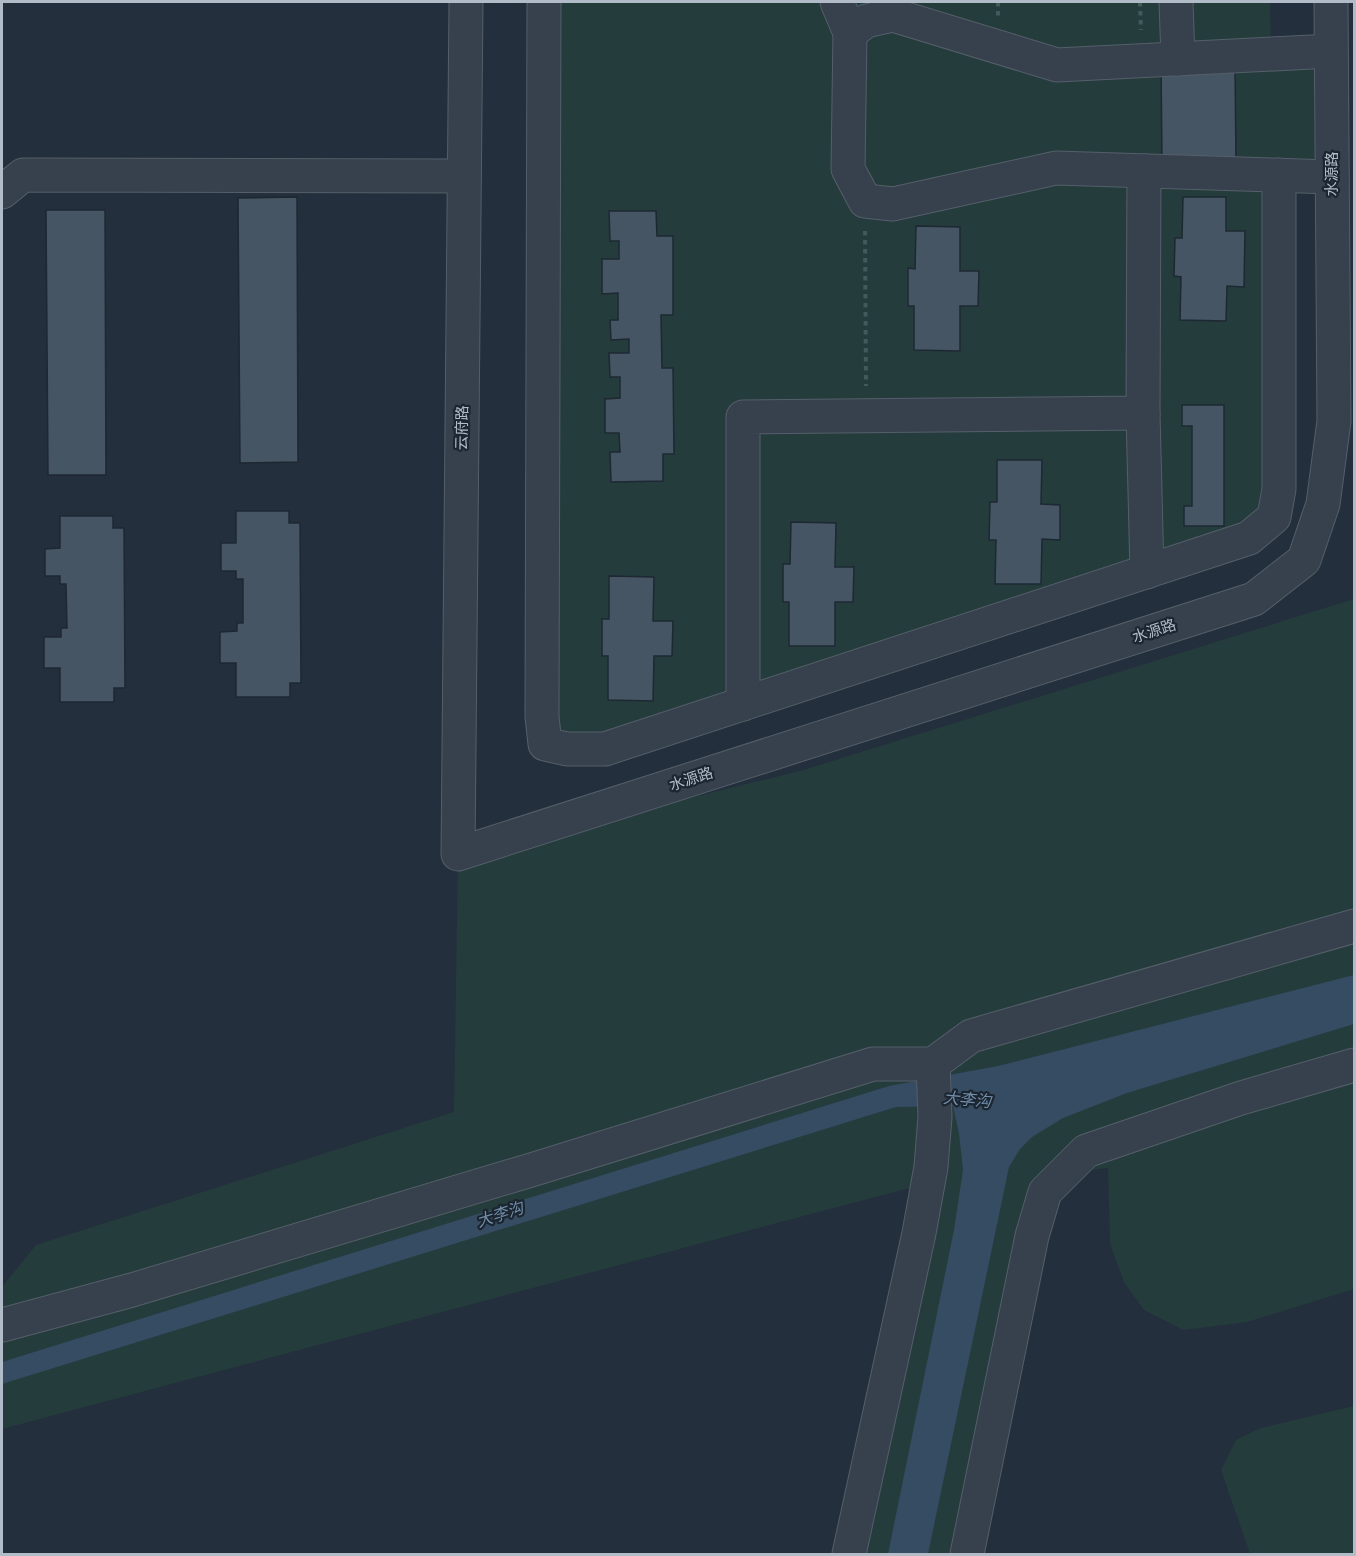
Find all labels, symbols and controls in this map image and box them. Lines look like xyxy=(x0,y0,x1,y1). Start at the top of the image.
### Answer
street label: 水源路 xyxy=(1322,151,1342,197)
street label: 云府路 xyxy=(452,405,472,451)
street label: 水源路 xyxy=(1130,615,1178,647)
street label: 水源路 xyxy=(667,763,715,795)
water label: 大李沟 xyxy=(942,1087,994,1113)
water label: 大李沟 xyxy=(474,1197,528,1233)

